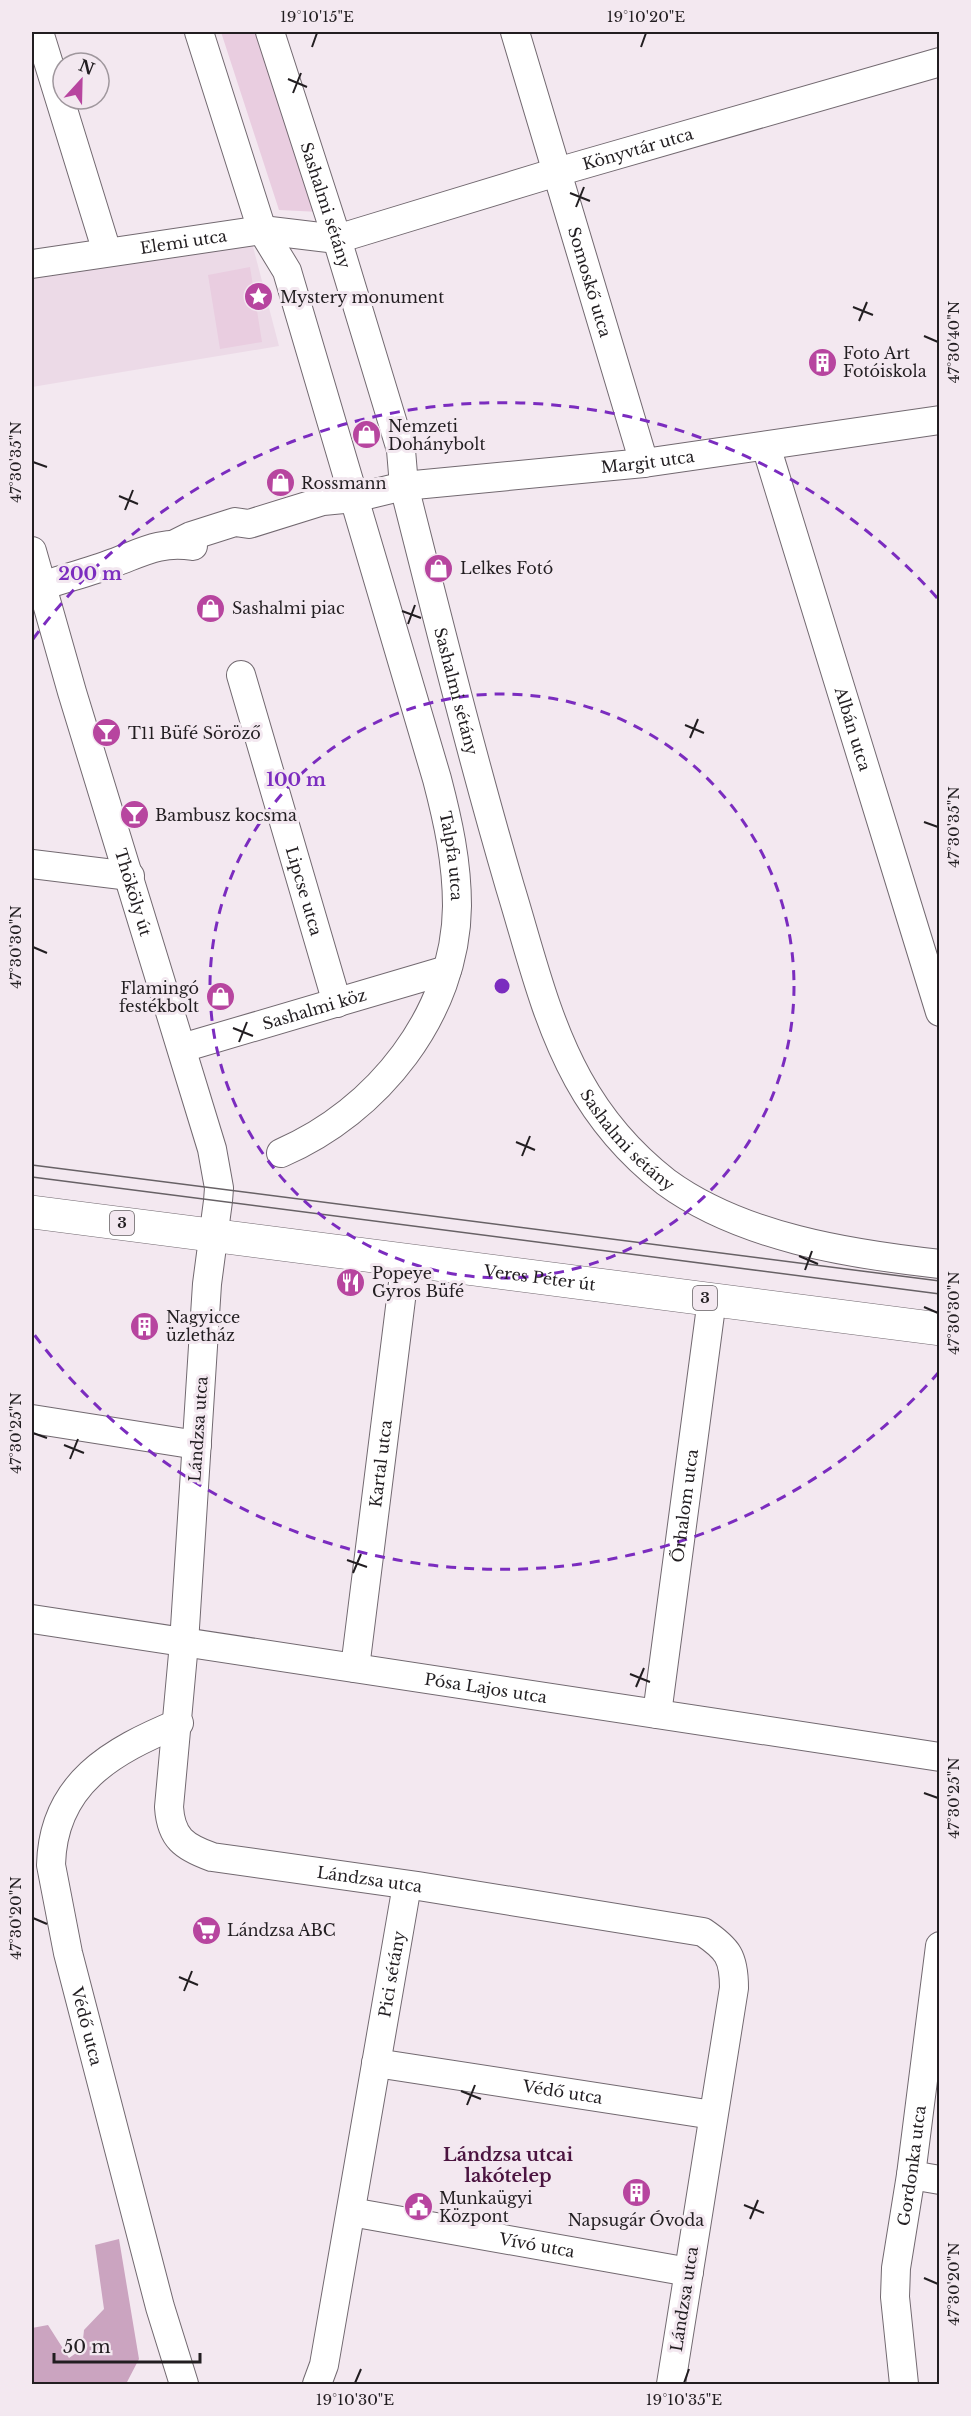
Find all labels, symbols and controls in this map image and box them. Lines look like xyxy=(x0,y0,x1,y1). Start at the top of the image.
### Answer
text: 19°10'15"E xyxy=(280,7,354,26)
text: 19°10'20"E xyxy=(607,7,685,26)
north arrow xyxy=(51,51,111,111)
text: N xyxy=(76,55,97,79)
street label: Könyvtár utca xyxy=(580,123,695,174)
street label: Sashalmi sétány xyxy=(296,140,355,271)
street label: Somoskő utca xyxy=(564,224,616,340)
street label: Elemi utca xyxy=(139,225,228,258)
place icon: Mystery monument xyxy=(243,281,275,313)
place label: Mystery monument xyxy=(280,287,444,307)
text: 47°30'40"N xyxy=(944,301,963,383)
place label: Foto Art Fotóiskola xyxy=(843,343,927,381)
building icon: Foto Art Fotóiskola xyxy=(806,346,838,378)
place label: Nemzeti Dohánybolt xyxy=(388,416,486,454)
shop icon: Nemzeti Dohánybolt xyxy=(351,419,383,451)
text: 47°30'35"N xyxy=(6,421,25,503)
street label: Margit utca xyxy=(600,446,696,477)
shop icon: Rossmann xyxy=(264,467,296,499)
place label: Rossmann xyxy=(301,473,387,493)
shop icon: Lelkes Fotó xyxy=(423,552,455,584)
place label: Lelkes Fotó xyxy=(460,558,553,578)
text: 200 m xyxy=(58,563,122,585)
shop icon: Sashalmi piac xyxy=(195,592,227,624)
place label: Sashalmi piac xyxy=(232,598,345,618)
street label: Sashalmi sétány xyxy=(430,625,483,758)
street label: Albán utca xyxy=(830,684,875,773)
bar icon: T11 Büfé Söröző xyxy=(91,717,123,749)
place label: T11 Büfé Söröző xyxy=(128,723,261,743)
text: 100 m xyxy=(266,769,326,791)
text: 47°30'35"N xyxy=(944,786,963,868)
bar icon: Bambusz kocsma xyxy=(118,799,150,831)
place label: Bambusz kocsma xyxy=(155,805,297,825)
street label: Talpfa utca xyxy=(435,809,467,901)
street label: Lipcse utca xyxy=(282,844,327,938)
street label: Thököly út xyxy=(111,846,156,938)
text: 47°30'30"N xyxy=(6,905,25,989)
centre of rings xyxy=(492,976,512,996)
place label: Flamingó festékbolt xyxy=(119,978,199,1016)
shop icon: Flamingó festékbolt xyxy=(204,981,236,1013)
street label: Sashalmi köz xyxy=(260,984,369,1034)
street label: Sashalmi sétány xyxy=(576,1085,679,1195)
road number: 3 xyxy=(110,1211,134,1235)
street label: Veres Péter út xyxy=(482,1260,597,1295)
place label: Popeye Gyros Büfé xyxy=(372,1263,464,1301)
restaurant icon: Popeye Gyros Büfé xyxy=(335,1266,367,1298)
text: 47°30'30"N xyxy=(944,1271,963,1355)
road number: 3 xyxy=(693,1286,717,1310)
place label: Nagyicce üzletház xyxy=(166,1307,240,1345)
building icon: Nagyicce üzletház xyxy=(129,1310,161,1342)
street label: Lándzsa utca xyxy=(184,1375,212,1483)
text: 47°30'25"N xyxy=(6,1392,25,1474)
street label: Kartal utca xyxy=(365,1419,396,1508)
street label: Őrhalom utca xyxy=(667,1448,702,1564)
street label: Pósa Lajos utca xyxy=(423,1669,548,1707)
text: 47°30'25"N xyxy=(944,1757,963,1839)
street label: Lándzsa utca xyxy=(316,1862,424,1896)
text: 47°30'20"N xyxy=(6,1876,25,1960)
supermarket icon: Lándzsa ABC xyxy=(190,1914,222,1946)
place label: Lándzsa ABC xyxy=(227,1920,336,1940)
street label: Pici sétány xyxy=(374,1929,409,2019)
street label: Védő utca xyxy=(67,1984,107,2068)
street label: Védő utca xyxy=(520,2076,604,2108)
street label: Gordonka utca xyxy=(893,2104,930,2227)
district label: Lándzsa utcai lakótelep xyxy=(443,2144,573,2187)
building icon: Napsugár Óvoda xyxy=(620,2176,652,2208)
place label: Munkaügyi Központ xyxy=(439,2188,533,2226)
public building icon: Munkaügyi Központ xyxy=(402,2191,434,2223)
place label: Napsugár Óvoda xyxy=(568,2210,704,2230)
street label: Vívó utca xyxy=(497,2228,576,2262)
text: 47°30'20"N xyxy=(944,2242,963,2326)
street label: Lándzsa utca xyxy=(666,2245,702,2353)
scale bar xyxy=(54,2326,200,2364)
text: 50 m xyxy=(63,2336,111,2358)
text: 19°10'30"E xyxy=(316,2390,394,2409)
text: 19°10'35"E xyxy=(646,2390,722,2409)

